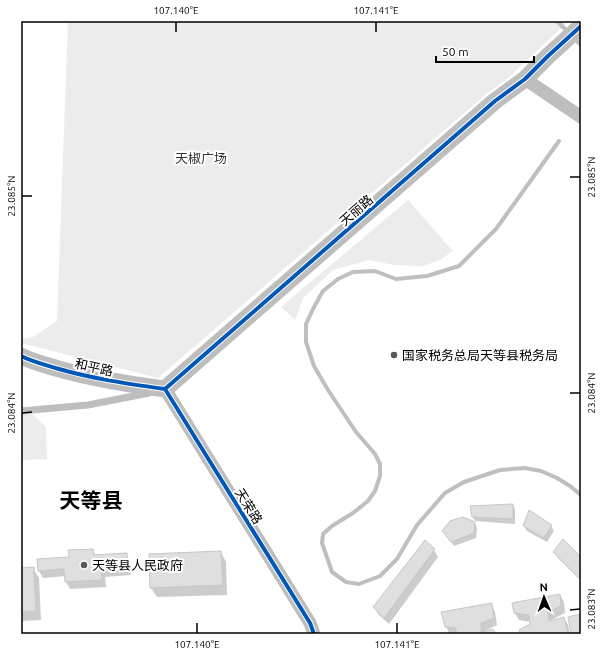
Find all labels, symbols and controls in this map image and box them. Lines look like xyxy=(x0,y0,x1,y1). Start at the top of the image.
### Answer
text: 107.140°E xyxy=(153,5,199,16)
text: 107.141°E xyxy=(353,5,399,16)
scale bar xyxy=(436,38,534,64)
text: 50 m xyxy=(442,45,469,58)
park label: 天椒广场 xyxy=(175,151,227,165)
text: 23.085°N xyxy=(586,156,597,198)
text: 23.085°N xyxy=(6,175,17,217)
street label: 天丽路 xyxy=(337,192,375,228)
place label: 国家税务总局天等县税务局 xyxy=(402,348,558,362)
marker: 国家税务总局天等县税务局 xyxy=(389,350,399,360)
street label: 和平路 xyxy=(73,356,115,378)
text: 23.084°N xyxy=(586,372,597,414)
text: 23.084°N xyxy=(6,392,17,434)
street label: 天荣路 xyxy=(233,486,265,526)
district label: 天等县 xyxy=(60,488,123,512)
place label: 天等县人民政府 xyxy=(92,558,183,572)
marker: 天等县人民政府 xyxy=(79,560,89,570)
north arrow xyxy=(524,577,564,617)
text: N xyxy=(539,581,548,593)
text: 23.083°N xyxy=(586,588,597,630)
text: 107.140°E xyxy=(174,639,220,650)
text: 107.141°E xyxy=(374,639,420,650)

